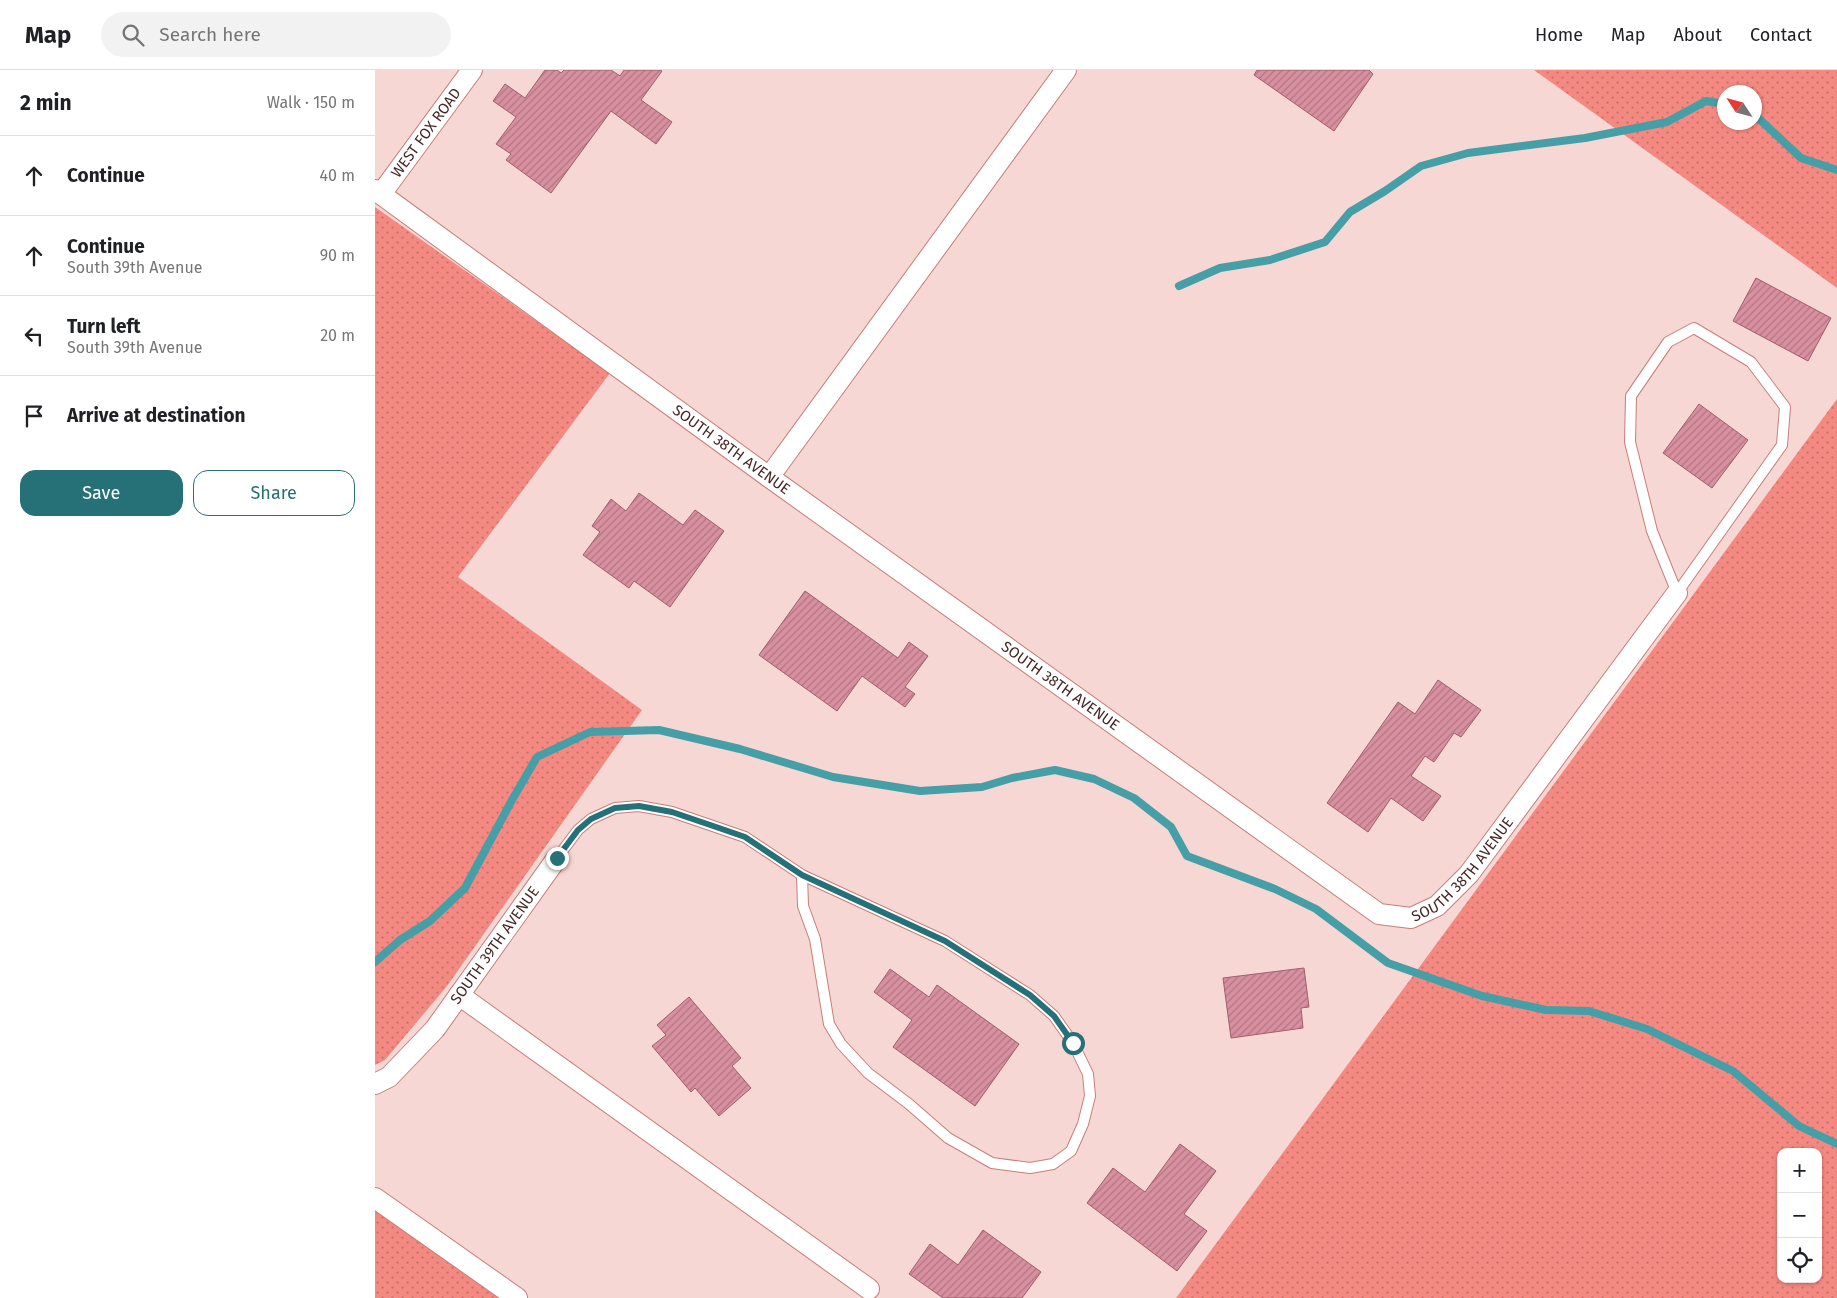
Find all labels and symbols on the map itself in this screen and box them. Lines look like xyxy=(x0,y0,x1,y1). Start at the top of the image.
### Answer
street label: WEST FOX ROAD xyxy=(387,84,465,181)
north arrow xyxy=(1717,85,1762,130)
street label: SOUTH 38TH AVENUE xyxy=(669,401,794,498)
street label: SOUTH 38TH AVENUE xyxy=(998,637,1123,734)
street label: SOUTH 38TH AVENUE xyxy=(1409,814,1517,926)
route end xyxy=(546,847,569,870)
street label: SOUTH 39TH AVENUE xyxy=(447,883,543,1008)
route start xyxy=(1062,1032,1085,1055)

